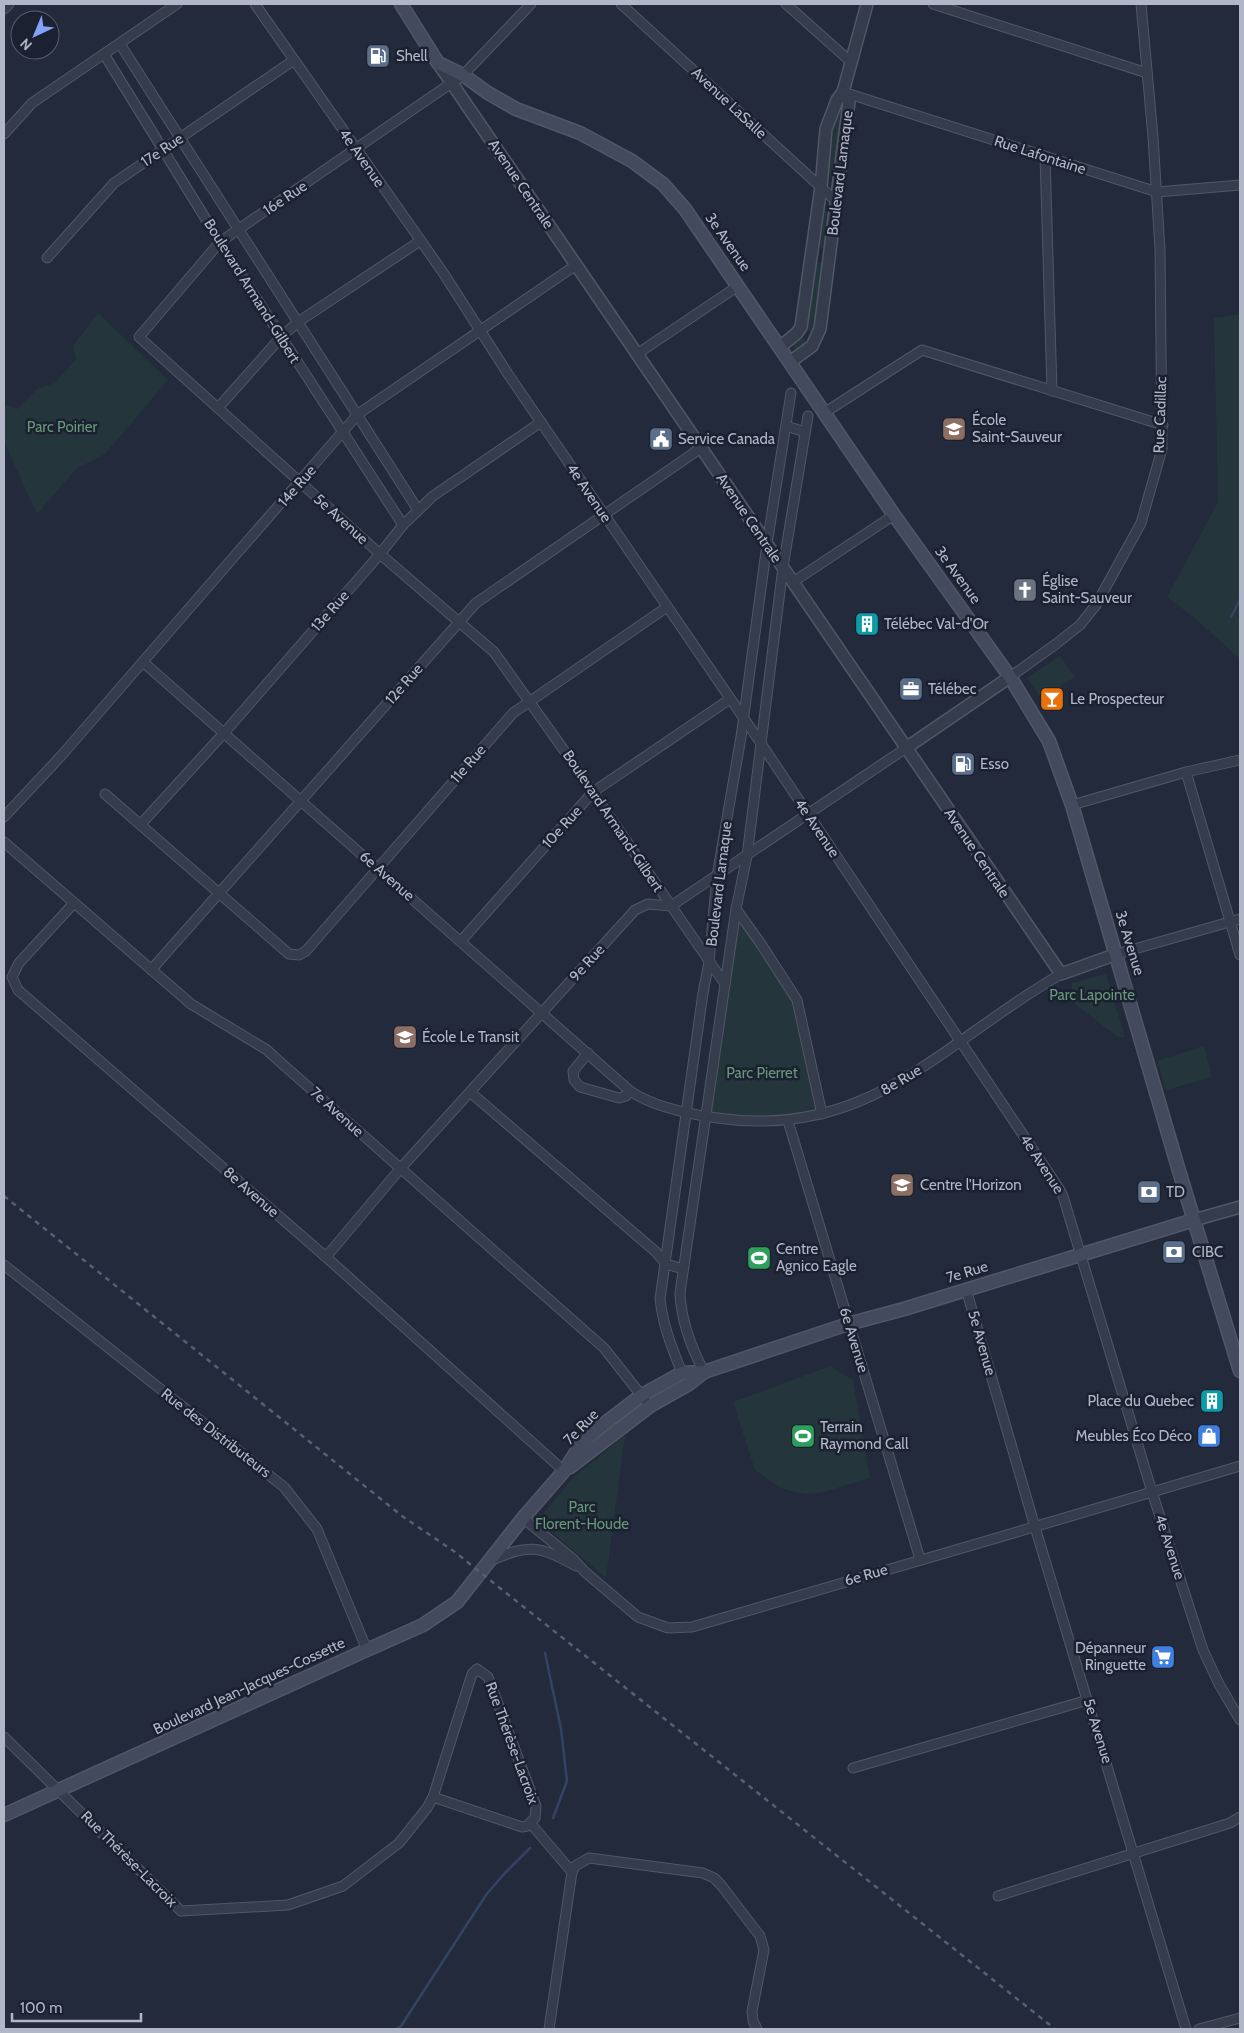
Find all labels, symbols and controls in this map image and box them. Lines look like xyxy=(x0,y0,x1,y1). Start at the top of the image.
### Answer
north arrow xyxy=(10,10,60,60)
text: N xyxy=(16,34,36,54)
fuel station icon: Shell xyxy=(365,43,391,69)
place label: Shell xyxy=(396,47,428,65)
street label: Avenue LaSalle xyxy=(688,64,771,143)
street label: Boulevard Lamaque xyxy=(823,109,857,237)
street label: 4e Avenue xyxy=(335,125,389,191)
street label: 17e Rue xyxy=(137,129,187,171)
street label: Rue Lafontaine xyxy=(992,132,1088,178)
street label: Avenue Centrale xyxy=(484,136,558,232)
street label: 16e Rue xyxy=(260,177,311,219)
street label: 3e Avenue xyxy=(701,209,755,275)
street label: Boulevard Armand-Gilbert xyxy=(200,215,304,367)
street label: Rue Cadillac xyxy=(1150,376,1170,454)
place label: École Saint-Sauveur xyxy=(972,410,1062,446)
school or university icon: École Saint-Sauveur xyxy=(941,416,967,442)
park label: Parc Poirier xyxy=(27,418,97,436)
public building icon: Service Canada xyxy=(648,426,674,452)
place label: Service Canada xyxy=(678,430,776,448)
street label: 4e Avenue xyxy=(563,460,615,526)
street label: 14e Rue xyxy=(274,461,320,510)
street label: Avenue Centrale xyxy=(712,470,786,566)
street label: 5e Avenue xyxy=(310,490,372,548)
street label: 3e Avenue xyxy=(931,543,985,608)
place label: Église Saint-Sauveur xyxy=(1042,571,1132,607)
church icon: Église Saint-Sauveur xyxy=(1012,577,1038,603)
street label: 13e Rue xyxy=(307,587,353,635)
building icon: Télébec Val-d'Or xyxy=(854,611,880,637)
place label: Télébec Val-d'Or xyxy=(884,615,989,633)
street label: 12e Rue xyxy=(381,660,427,708)
office icon: Télébec xyxy=(898,676,924,702)
place label: Télébec xyxy=(928,680,977,698)
bar icon: Le Prospecteur xyxy=(1039,686,1065,712)
place label: Le Prospecteur xyxy=(1070,690,1164,708)
street label: 11e Rue xyxy=(446,741,490,787)
street label: Boulevard Armand-Gilbert xyxy=(559,747,667,895)
fuel station icon: Esso xyxy=(950,751,976,777)
place label: Esso xyxy=(980,755,1009,773)
street label: 4e Avenue xyxy=(791,795,843,861)
street label: 10e Rue xyxy=(538,802,586,852)
street label: Avenue Centrale xyxy=(940,805,1014,901)
street label: Boulevard Lamaque xyxy=(702,820,736,948)
street label: 6e Avenue xyxy=(356,847,418,905)
street label: 3e Avenue xyxy=(1112,908,1148,978)
street label: 9e Rue xyxy=(566,940,609,985)
park label: Parc Lapointe xyxy=(1049,986,1135,1004)
school or university icon: École Le Transit xyxy=(392,1024,418,1050)
place label: École Le Transit xyxy=(422,1027,519,1046)
street label: 8e Rue xyxy=(877,1061,925,1099)
park label: Parc Pierret xyxy=(726,1064,798,1082)
street label: 7e Avenue xyxy=(307,1083,368,1141)
street label: 4e Avenue xyxy=(1016,1131,1068,1197)
street label: 8e Avenue xyxy=(220,1163,283,1221)
school or university icon: Centre l'Horizon xyxy=(889,1172,915,1198)
place label: Centre l'Horizon xyxy=(920,1176,1022,1194)
bank icon: TD xyxy=(1136,1179,1162,1205)
place label: TD xyxy=(1166,1183,1185,1201)
bank icon: CIBC xyxy=(1161,1239,1187,1265)
place label: Centre Agnico Eagle xyxy=(776,1240,857,1275)
place label: CIBC xyxy=(1192,1243,1223,1261)
sports icon: Centre Agnico Eagle xyxy=(746,1245,772,1271)
street label: 7e Rue xyxy=(944,1257,990,1287)
street label: 6e Avenue xyxy=(836,1305,873,1375)
street label: 5e Avenue xyxy=(964,1308,1000,1378)
street label: Rue des Distributeurs xyxy=(158,1385,274,1481)
building icon: Place du Quebec xyxy=(1199,1388,1225,1414)
place label: Place du Quebec xyxy=(1088,1392,1194,1410)
street label: 7e Rue xyxy=(560,1405,602,1449)
place label: Terrain Raymond Call xyxy=(820,1418,909,1453)
sports icon: Terrain Raymond Call xyxy=(790,1423,816,1449)
shop icon: Meubles Éco Déco xyxy=(1196,1423,1222,1449)
place label: Meubles Éco Déco xyxy=(1076,1426,1192,1445)
park label: Parc Florent-Houde xyxy=(535,1498,629,1533)
street label: 4e Avenue xyxy=(1151,1512,1189,1582)
street label: 6e Rue xyxy=(842,1560,890,1590)
street label: Boulevard Jean-Jacques-Cossette xyxy=(150,1633,348,1738)
place label: Dépanneur Ringuette xyxy=(1075,1639,1146,1674)
supermarket icon: Dépanneur Ringuette xyxy=(1150,1644,1176,1670)
street label: Rue Thérèse-Lacroix xyxy=(482,1680,542,1806)
street label: 5e Avenue xyxy=(1080,1696,1116,1766)
street label: Rue Thérèse-Lacroix xyxy=(77,1807,181,1911)
scale bar xyxy=(12,1990,141,2022)
text: 100 m xyxy=(20,1999,62,2017)

